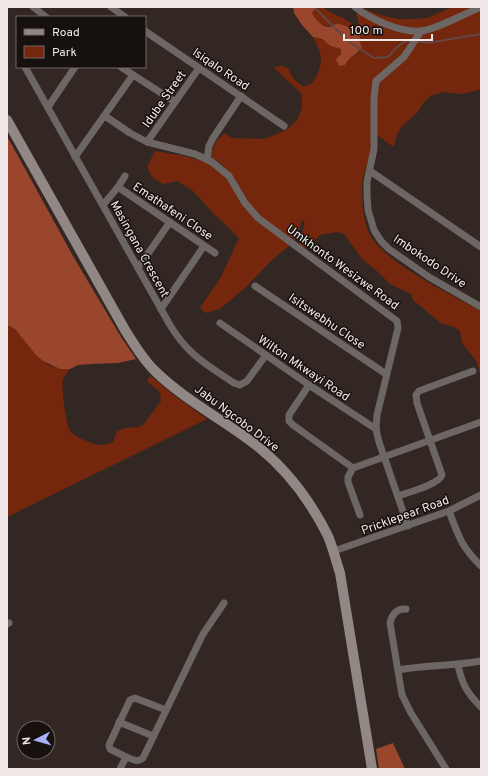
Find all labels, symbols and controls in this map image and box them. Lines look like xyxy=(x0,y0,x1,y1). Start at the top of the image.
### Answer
legend xyxy=(16,16,146,68)
scale bar xyxy=(344,16,432,42)
text: 100 m xyxy=(350,23,383,39)
text: Road xyxy=(52,25,80,41)
text: Park xyxy=(52,45,77,61)
street label: Isiqalo Road xyxy=(189,45,252,95)
street label: Idube Street xyxy=(139,68,190,131)
street label: Emathafeni Close xyxy=(129,179,216,245)
street label: Masingana Crescent xyxy=(106,198,172,301)
street label: Umkhonto Wesizwe Road xyxy=(283,222,402,314)
street label: Imbokodo Drive xyxy=(390,231,469,292)
street label: Isitswebhu Close xyxy=(285,290,368,353)
street label: Wilton Mkwayi Road xyxy=(254,332,352,406)
street label: Jabu Ngcobo Drive xyxy=(191,382,282,456)
street label: Pricklepear Road xyxy=(359,493,452,539)
north arrow xyxy=(16,720,56,760)
text: N xyxy=(20,736,34,746)

